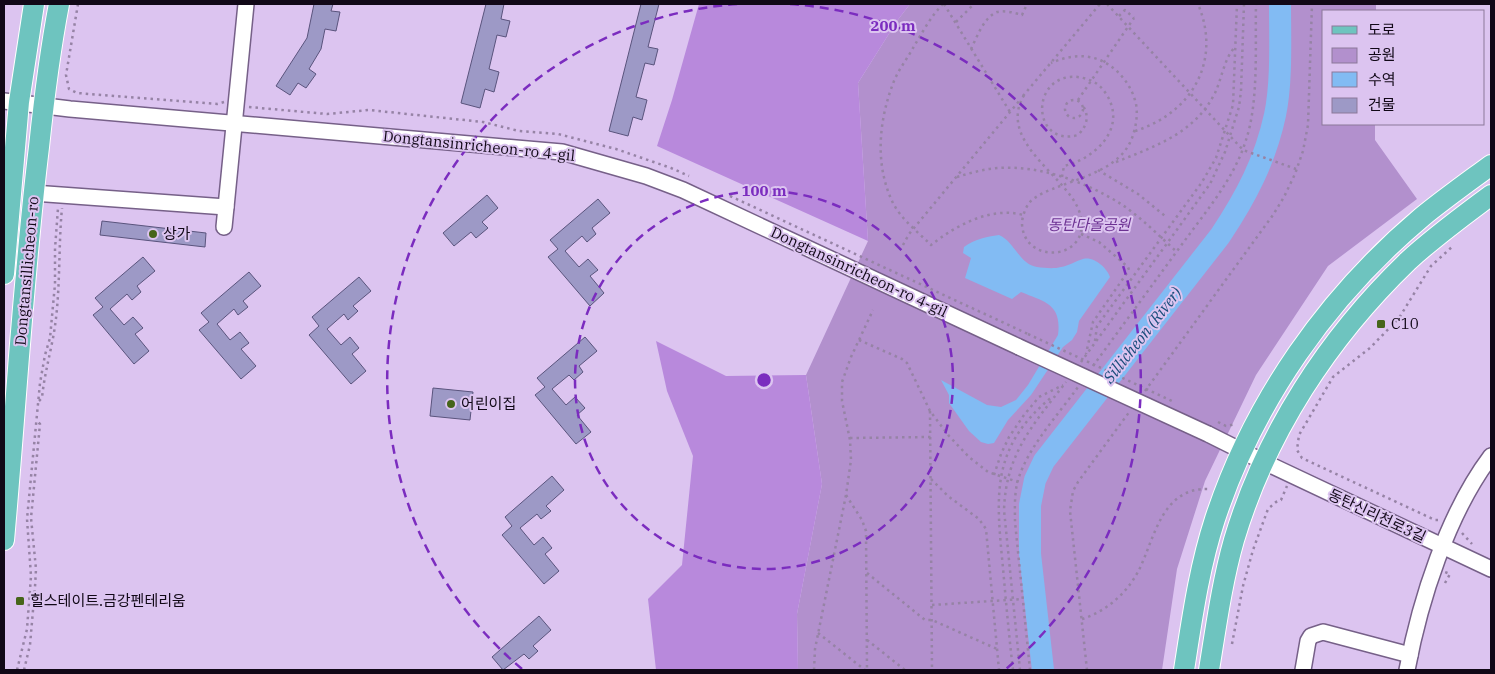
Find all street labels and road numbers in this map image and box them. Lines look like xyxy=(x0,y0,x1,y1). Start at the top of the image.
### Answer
street label: Dongtansinricheon-ro 4-gil xyxy=(382,126,576,165)
street label: Dongtansillicheon-ro xyxy=(11,195,42,346)
street label: Dongtansinricheon-ro 4-gil xyxy=(768,222,951,321)
street label: 동탄신리천로3길 xyxy=(1325,485,1429,546)

